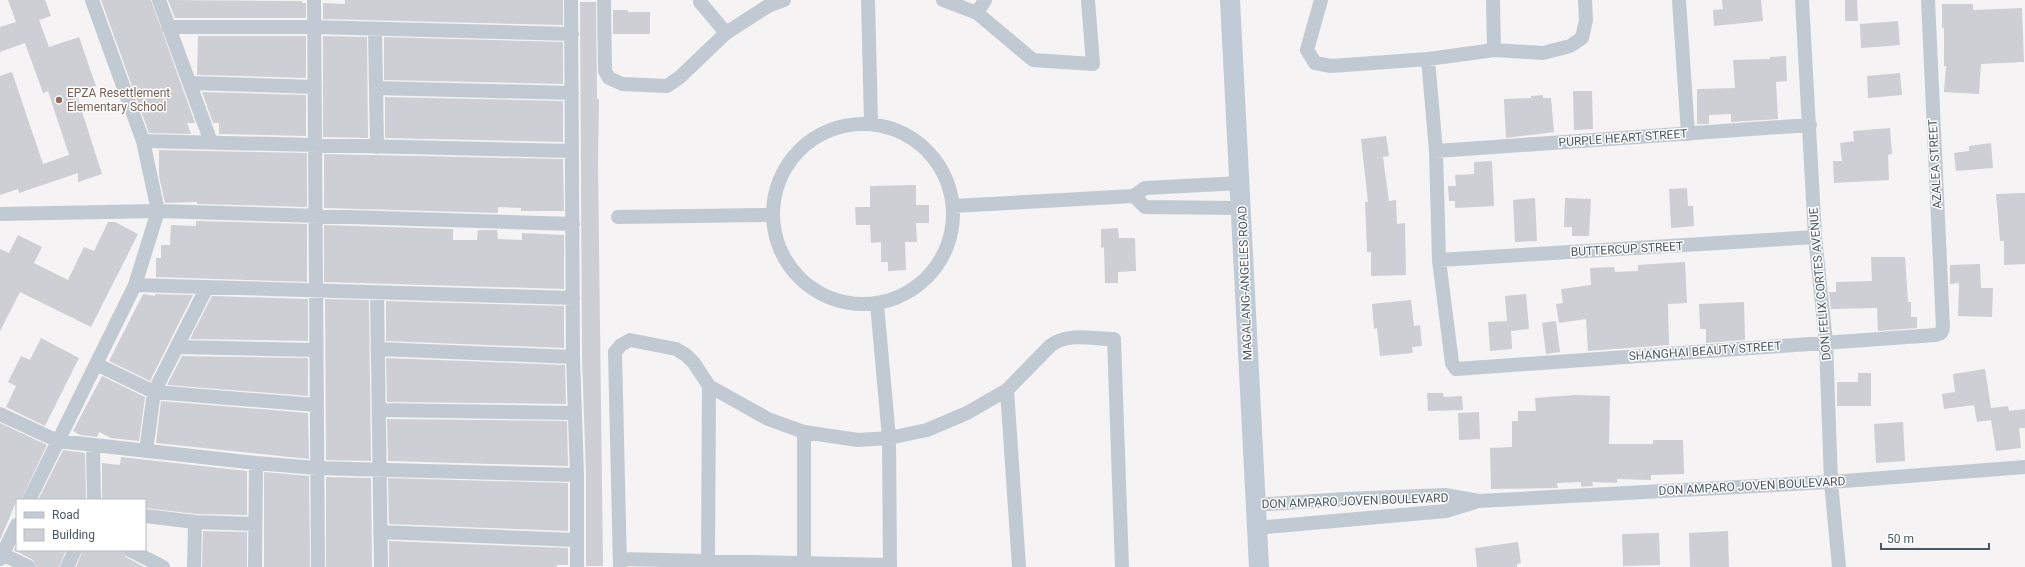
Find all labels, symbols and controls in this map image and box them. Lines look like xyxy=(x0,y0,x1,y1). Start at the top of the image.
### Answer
place label: EPZA Resettlement Elementary School xyxy=(67,86,170,114)
marker: EPZA Resettlement Elementary School xyxy=(54,95,64,105)
street label: AZALEA STREET xyxy=(1926,119,1944,209)
street label: PURPLE HEART STREET xyxy=(1558,127,1688,149)
street label: MAGALANG-ANGELES ROAD xyxy=(1235,205,1255,361)
street label: DON FELIX CORTES AVENUE xyxy=(1806,207,1834,361)
street label: BUTTERCUP STREET xyxy=(1570,239,1684,259)
street label: SHANGHAI BEAUTY STREET xyxy=(1628,339,1782,363)
street label: DON AMPARO JOVEN BOULEVARD xyxy=(1658,474,1846,498)
street label: DON AMPARO JOVEN BOULEVARD xyxy=(1261,491,1449,511)
legend xyxy=(16,499,146,551)
text: Road xyxy=(52,508,80,522)
scale bar xyxy=(1881,525,1989,551)
text: Building xyxy=(52,528,95,542)
text: 50 m xyxy=(1887,532,1914,546)

